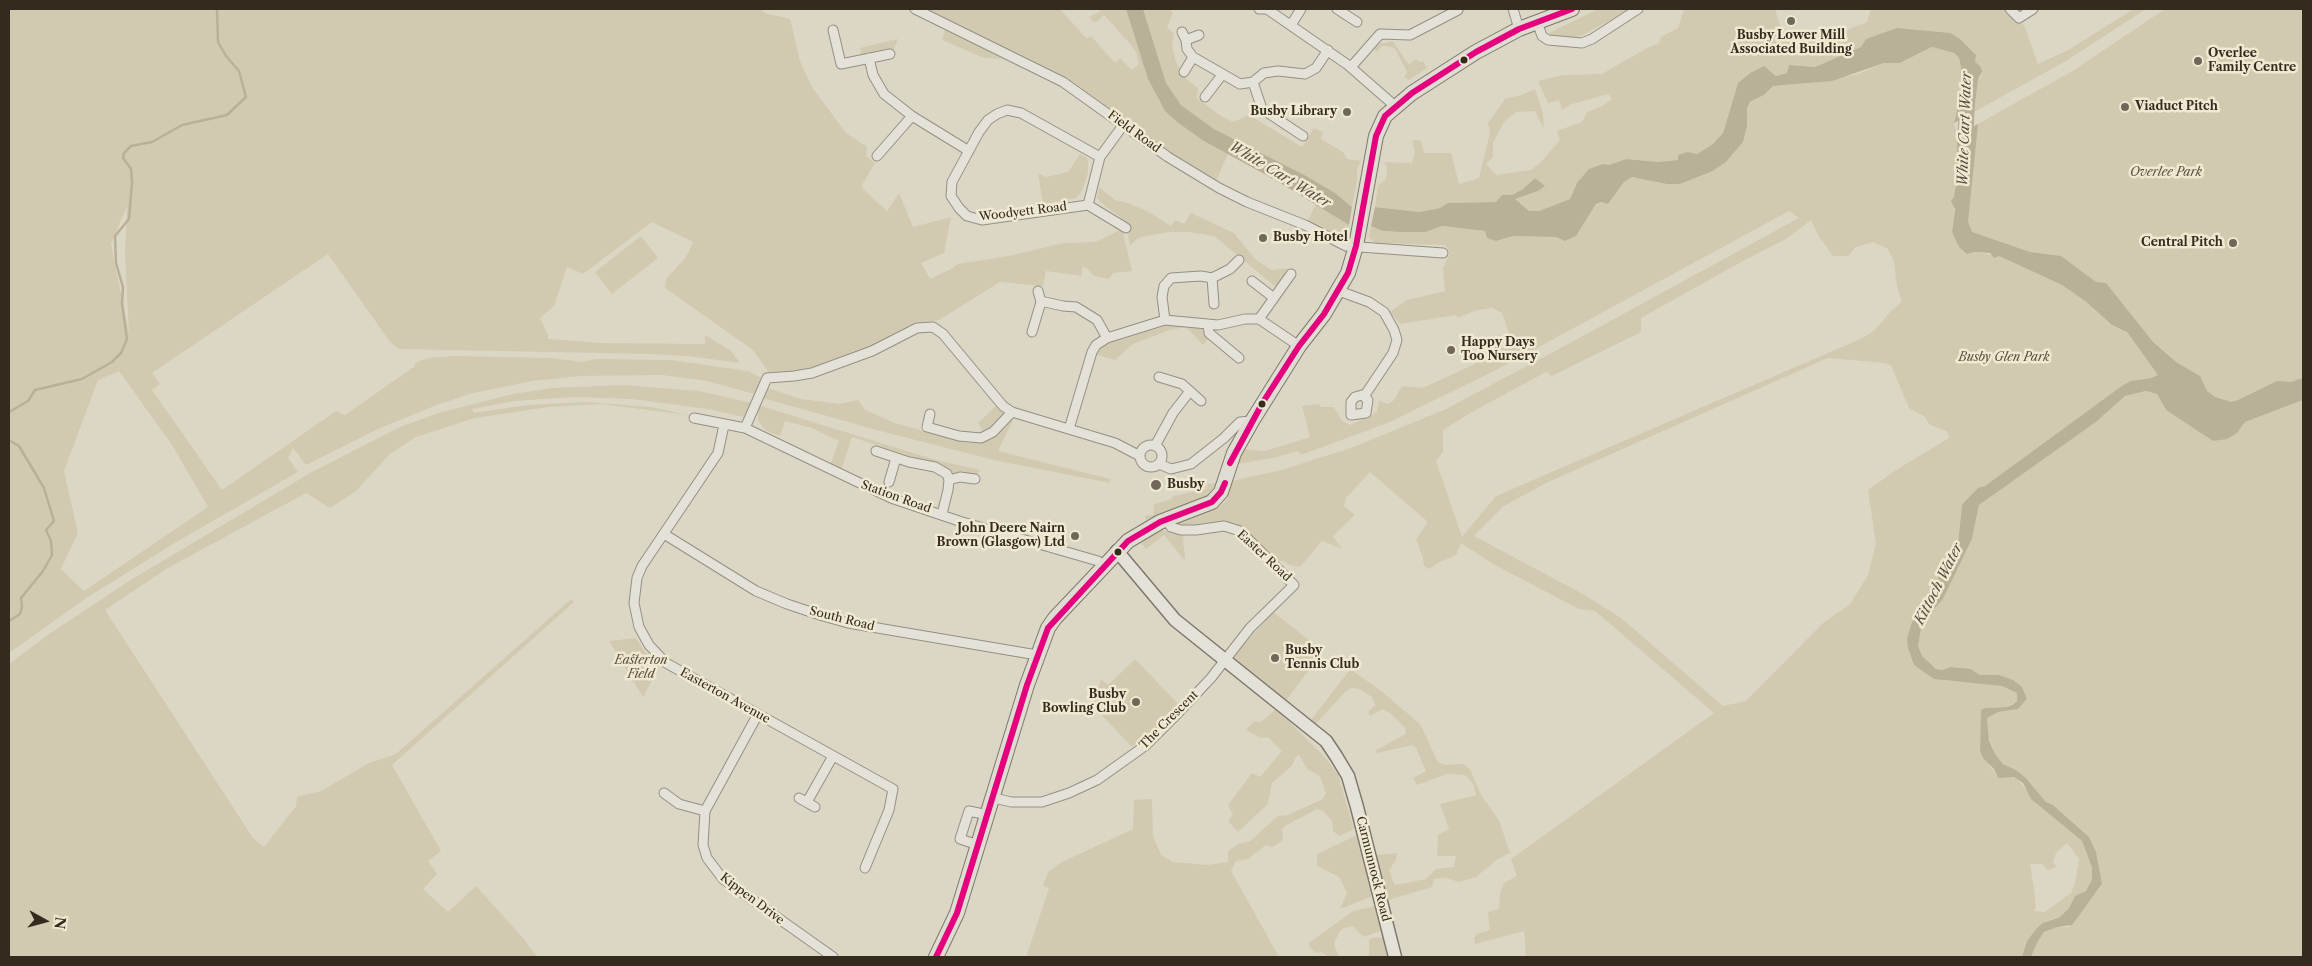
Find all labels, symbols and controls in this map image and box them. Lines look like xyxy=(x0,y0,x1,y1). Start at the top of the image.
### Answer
marker: Busby Lower Mill Associated Building xyxy=(1785,15,1797,27)
place label: Busby Lower Mill Associated Building xyxy=(1730,29,1852,57)
place label: Overlee Family Centre xyxy=(2208,47,2296,75)
unlabelled marker xyxy=(1459,55,1469,65)
marker: Overlee Family Centre xyxy=(2192,55,2204,67)
water label: White Cart Water xyxy=(1955,71,1975,187)
place label: Viaduct Pitch xyxy=(2135,100,2218,114)
marker: Viaduct Pitch xyxy=(2119,101,2131,113)
place label: Busby Library xyxy=(1250,105,1337,119)
marker: Busby Library xyxy=(1341,106,1353,118)
street label: Field Road xyxy=(1105,108,1163,156)
water label: White Cart Water xyxy=(1226,138,1334,212)
park label: Overlee Park xyxy=(2130,166,2202,180)
street label: Woodyett Road xyxy=(978,199,1068,225)
place label: Busby Hotel xyxy=(1273,231,1348,245)
marker: Busby Hotel xyxy=(1257,232,1269,244)
place label: Central Pitch xyxy=(2141,236,2223,250)
marker: Central Pitch xyxy=(2227,237,2239,249)
place label: Happy Days Too Nursery xyxy=(1461,336,1537,364)
marker: Happy Days Too Nursery xyxy=(1445,344,1457,356)
park label: Busby Glen Park xyxy=(1959,351,2049,365)
unlabelled marker xyxy=(1257,399,1267,409)
street label: Station Road xyxy=(859,478,933,516)
marker: Busby xyxy=(1149,478,1163,492)
place label: Busby xyxy=(1167,478,1204,492)
place label: John Deere Nairn Brown (Glasgow) Ltd xyxy=(937,522,1065,550)
street label: Easter Road xyxy=(1234,527,1294,585)
marker: John Deere Nairn Brown (Glasgow) Ltd xyxy=(1069,530,1081,542)
water label: Kittoch Water xyxy=(1911,540,1967,628)
unlabelled marker xyxy=(1113,547,1123,557)
street label: South Road xyxy=(808,604,876,634)
place label: Busby Tennis Club xyxy=(1285,644,1359,672)
marker: Busby Tennis Club xyxy=(1269,652,1281,664)
park label: Easterton Field xyxy=(614,654,668,682)
street label: Easterton Avenue xyxy=(677,665,773,727)
place label: Busby Bowling Club xyxy=(1042,688,1126,716)
street label: The Crescent xyxy=(1137,688,1201,752)
marker: Busby Bowling Club xyxy=(1130,696,1142,708)
street label: Carmunnock Road xyxy=(1353,815,1393,923)
street label: Kippen Drive xyxy=(717,870,787,928)
north arrow xyxy=(20,896,70,946)
text: N xyxy=(50,916,70,930)

